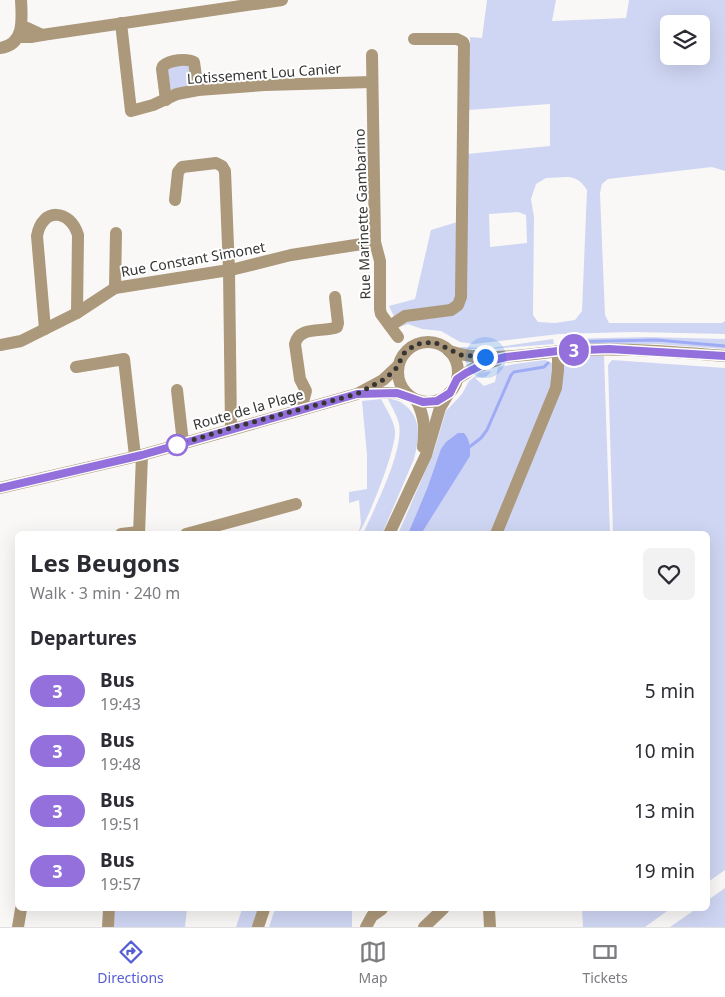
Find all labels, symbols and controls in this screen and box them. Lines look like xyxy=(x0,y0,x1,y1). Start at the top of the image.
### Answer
map controls xyxy=(660,15,710,65)
button: layers xyxy=(660,15,710,65)
street label: Lotissement Lou Canier xyxy=(186,58,342,88)
street label: Rue Marinette Gambarino xyxy=(350,128,374,300)
street label: Rue Constant Simonet xyxy=(119,237,267,281)
line badge: 3 xyxy=(558,334,590,366)
text: 3 xyxy=(569,338,579,362)
your location xyxy=(473,345,498,370)
street label: Route de la Plage xyxy=(191,384,306,434)
unlabelled marker xyxy=(166,434,188,456)
text: Les Beugons xyxy=(30,546,180,579)
button: heart xyxy=(643,548,695,600)
text: Walk · 3 min · 240 m xyxy=(30,582,180,604)
text: Departures xyxy=(30,625,137,651)
text: Bus xyxy=(100,667,135,693)
text: 5 min xyxy=(645,678,695,704)
text: 3 xyxy=(52,679,63,703)
text: 19:43 xyxy=(100,693,141,715)
text: Bus xyxy=(100,727,135,753)
text: 10 min xyxy=(634,738,695,764)
text: 3 xyxy=(52,739,63,763)
text: 19:48 xyxy=(100,753,141,775)
text: Bus xyxy=(100,787,135,813)
text: 13 min xyxy=(634,798,695,824)
text: 3 xyxy=(52,799,63,823)
text: 19:51 xyxy=(100,813,141,835)
text: Bus xyxy=(100,847,135,873)
text: 19 min xyxy=(634,858,695,884)
text: 3 xyxy=(52,859,63,883)
text: 19:57 xyxy=(100,873,141,895)
tab: Directions xyxy=(97,938,164,987)
tab: Map xyxy=(359,938,388,987)
tab: Tickets xyxy=(582,938,628,987)

